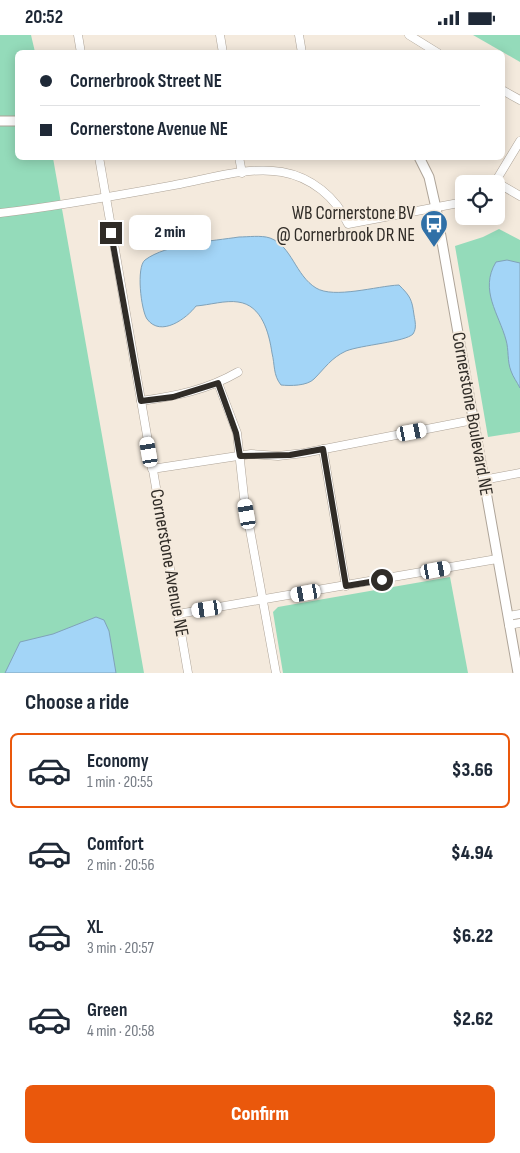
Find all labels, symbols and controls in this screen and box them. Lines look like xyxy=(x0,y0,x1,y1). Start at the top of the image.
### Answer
text: 20:52 xyxy=(25,6,63,29)
text: Cornerbrook Street NE xyxy=(70,70,222,93)
text: Cornerstone Avenue NE xyxy=(70,118,228,141)
map controls xyxy=(455,175,505,225)
button: locate xyxy=(455,175,505,225)
place label: WB Cornerstone BV @ Cornerbrook DR NE xyxy=(276,202,415,247)
bus stop icon: WB Cornerstone BV @ Cornerbrook DR NE xyxy=(419,209,449,248)
callout: 2 min xyxy=(128,215,211,251)
route end xyxy=(100,222,122,244)
text: 2 min xyxy=(154,223,186,242)
street label: Cornerstone Boulevard NE xyxy=(446,330,498,498)
car xyxy=(395,422,428,442)
car xyxy=(139,436,158,468)
street label: Cornerstone Avenue NE xyxy=(145,487,193,639)
car xyxy=(237,498,256,530)
car xyxy=(419,560,452,580)
route start xyxy=(371,569,393,591)
car xyxy=(289,583,322,603)
car xyxy=(191,599,222,619)
text: Choose a ride xyxy=(25,689,129,716)
icon: car xyxy=(27,748,72,793)
text: Economy xyxy=(87,750,149,773)
text: $3.66 xyxy=(452,759,493,782)
text: 1 min · 20:55 xyxy=(87,773,153,792)
icon: car xyxy=(27,831,72,876)
text: Comfort xyxy=(87,833,144,856)
text: $4.94 xyxy=(451,842,493,865)
text: 2 min · 20:56 xyxy=(87,856,155,875)
icon: car xyxy=(27,914,72,959)
text: XL xyxy=(87,916,103,939)
text: $6.22 xyxy=(452,925,493,948)
text: 3 min · 20:57 xyxy=(87,939,154,958)
icon: car xyxy=(27,997,72,1042)
text: Green xyxy=(87,999,127,1022)
text: $2.62 xyxy=(453,1008,493,1031)
text: 4 min · 20:58 xyxy=(87,1022,155,1041)
button: Confirm xyxy=(25,1085,495,1143)

